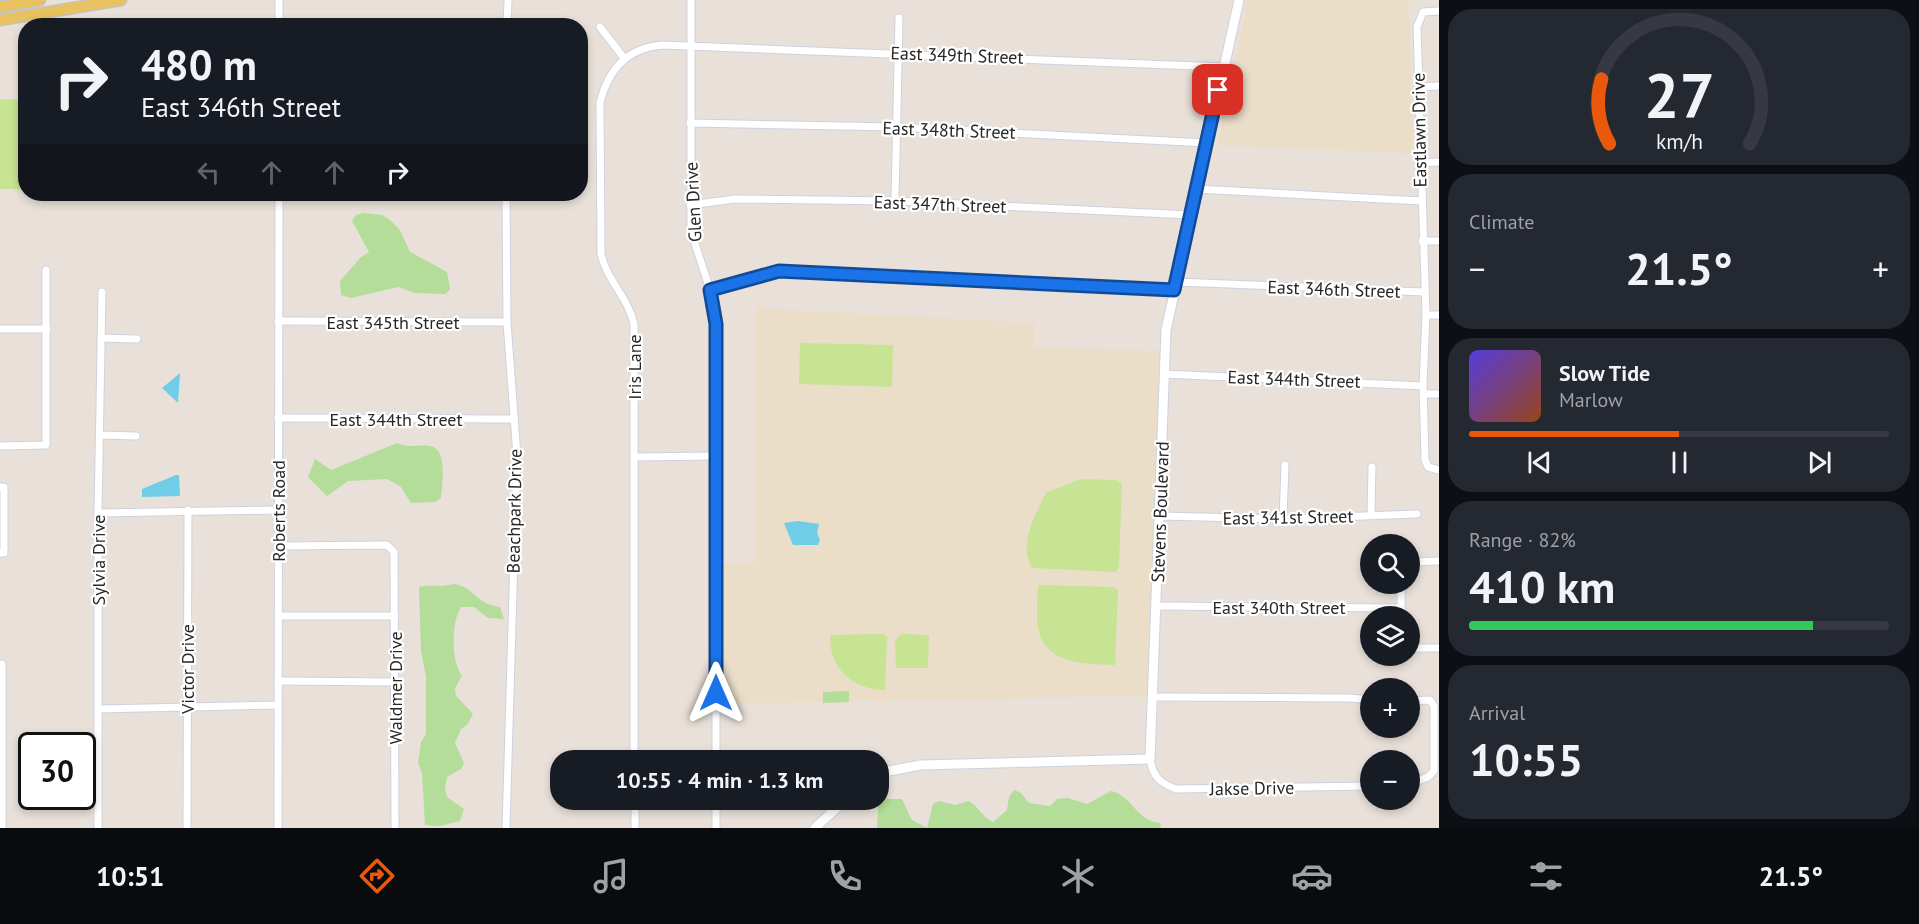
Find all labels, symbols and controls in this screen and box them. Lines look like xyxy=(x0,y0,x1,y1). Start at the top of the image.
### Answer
text: 480 m xyxy=(141,37,257,92)
street label: East 349th Street xyxy=(890,41,1024,69)
icon: right xyxy=(42,42,120,120)
text: 27 xyxy=(1644,54,1714,135)
pin xyxy=(1192,64,1243,115)
street label: Eastlawn Drive xyxy=(1407,72,1431,188)
icon: arrive xyxy=(1201,73,1234,106)
text: East 346th Street xyxy=(141,90,341,124)
street label: East 348th Street xyxy=(882,116,1016,144)
text: km/h xyxy=(1655,127,1702,155)
icon: left xyxy=(192,156,225,189)
icon: ahead xyxy=(255,156,288,189)
icon: ahead xyxy=(318,156,351,189)
icon: right xyxy=(381,156,414,189)
street label: Glen Drive xyxy=(679,161,707,243)
street label: East 347th Street xyxy=(873,190,1007,218)
text: Climate xyxy=(1469,209,1535,235)
text: 21.5° xyxy=(1625,239,1733,297)
text: − xyxy=(1469,247,1486,290)
text: + xyxy=(1872,247,1889,290)
street label: East 346th Street xyxy=(1267,275,1401,303)
street label: East 345th Street xyxy=(326,311,460,334)
street label: Iris Lane xyxy=(623,334,646,400)
text: Slow Tide xyxy=(1559,359,1650,387)
street label: East 344th Street xyxy=(1227,365,1361,393)
text: Marlow xyxy=(1559,387,1623,413)
street label: East 344th Street xyxy=(329,408,463,431)
street label: Stevens Boulevard xyxy=(1146,441,1174,583)
icon: previous xyxy=(1523,446,1556,479)
icon: pause xyxy=(1663,446,1696,479)
icon: next xyxy=(1803,446,1836,479)
street label: Beachpark Drive xyxy=(501,449,527,573)
street label: Roberts Road xyxy=(267,460,290,562)
street label: East 341st Street xyxy=(1222,504,1354,530)
street label: Sylvia Drive xyxy=(87,515,110,605)
text: Range · 82% xyxy=(1469,527,1576,553)
map controls xyxy=(1360,534,1420,810)
button: search xyxy=(1360,534,1420,594)
text: 410 km xyxy=(1469,557,1615,615)
street label: East 340th Street xyxy=(1212,596,1346,619)
button: layers xyxy=(1360,606,1420,666)
street label: Victor Drive xyxy=(176,624,199,715)
street label: Waldmer Drive xyxy=(384,631,407,745)
position arrow xyxy=(684,661,748,725)
button: + xyxy=(1360,678,1420,738)
text: Arrival xyxy=(1469,700,1525,726)
text: 10:55 xyxy=(1469,730,1583,788)
speed limit sign: 30 xyxy=(18,732,96,810)
button: − xyxy=(1360,750,1420,810)
text: 10:55 · 4 min · 1.3 km xyxy=(616,766,823,794)
street label: Jakse Drive xyxy=(1208,776,1295,800)
icon: directions xyxy=(356,855,398,897)
icon: music xyxy=(590,855,632,897)
icon: phone xyxy=(824,855,866,897)
icon: climate xyxy=(1057,855,1099,897)
icon: car xyxy=(1291,855,1333,897)
icon: filters xyxy=(1525,855,1567,897)
text: 10:51 xyxy=(96,859,164,893)
text: 21.5° xyxy=(1759,859,1823,893)

